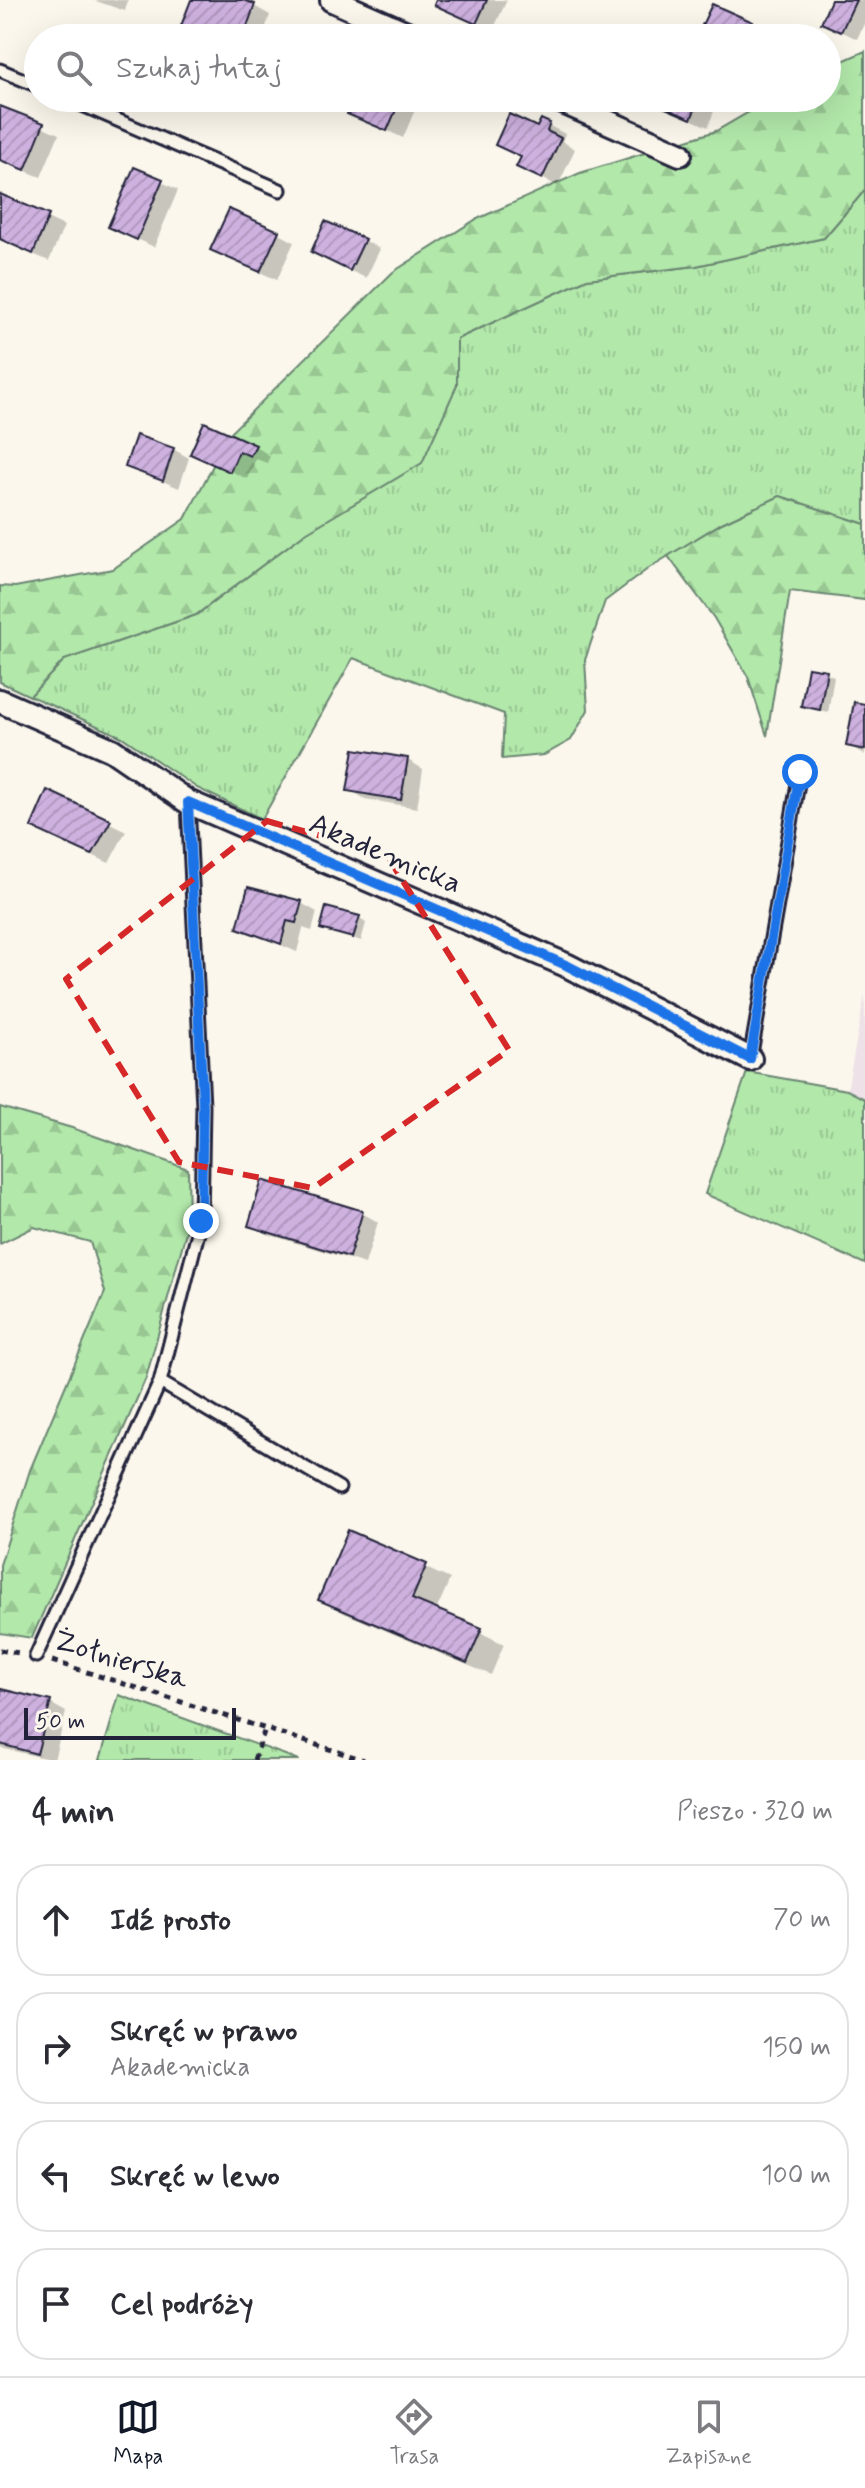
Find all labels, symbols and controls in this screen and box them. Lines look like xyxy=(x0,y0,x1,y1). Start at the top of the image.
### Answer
search box xyxy=(24,24,841,112)
icon: search xyxy=(52,46,96,90)
text: Szukaj tutaj xyxy=(116,49,282,88)
route start xyxy=(782,754,818,790)
street label: Akademicka xyxy=(303,804,467,904)
route end xyxy=(183,1203,219,1239)
street label: Żołnierska xyxy=(49,1621,194,1699)
scale bar xyxy=(24,1704,236,1740)
text: 50 m xyxy=(36,1708,85,1736)
text: 4 min xyxy=(32,1790,115,1835)
text: Pieszo · 320 m xyxy=(677,1795,833,1829)
icon: ahead xyxy=(34,1898,78,1942)
text: Idź prosto xyxy=(110,1901,231,1940)
text: 70 m xyxy=(773,1903,831,1937)
text: Skręć w prawo xyxy=(110,2012,297,2051)
icon: right xyxy=(34,2026,78,2070)
text: 150 m xyxy=(762,2031,831,2065)
text: Akademicka xyxy=(110,2051,250,2085)
icon: left xyxy=(34,2154,78,2198)
text: Skręć w lewo xyxy=(110,2157,280,2196)
text: 100 m xyxy=(761,2159,831,2193)
icon: arrive xyxy=(34,2282,78,2326)
text: Cel podróży xyxy=(110,2285,254,2324)
tab: Mapa xyxy=(113,2395,163,2471)
tab: Trasa xyxy=(390,2395,439,2471)
tab: Zapisane xyxy=(666,2395,752,2471)

